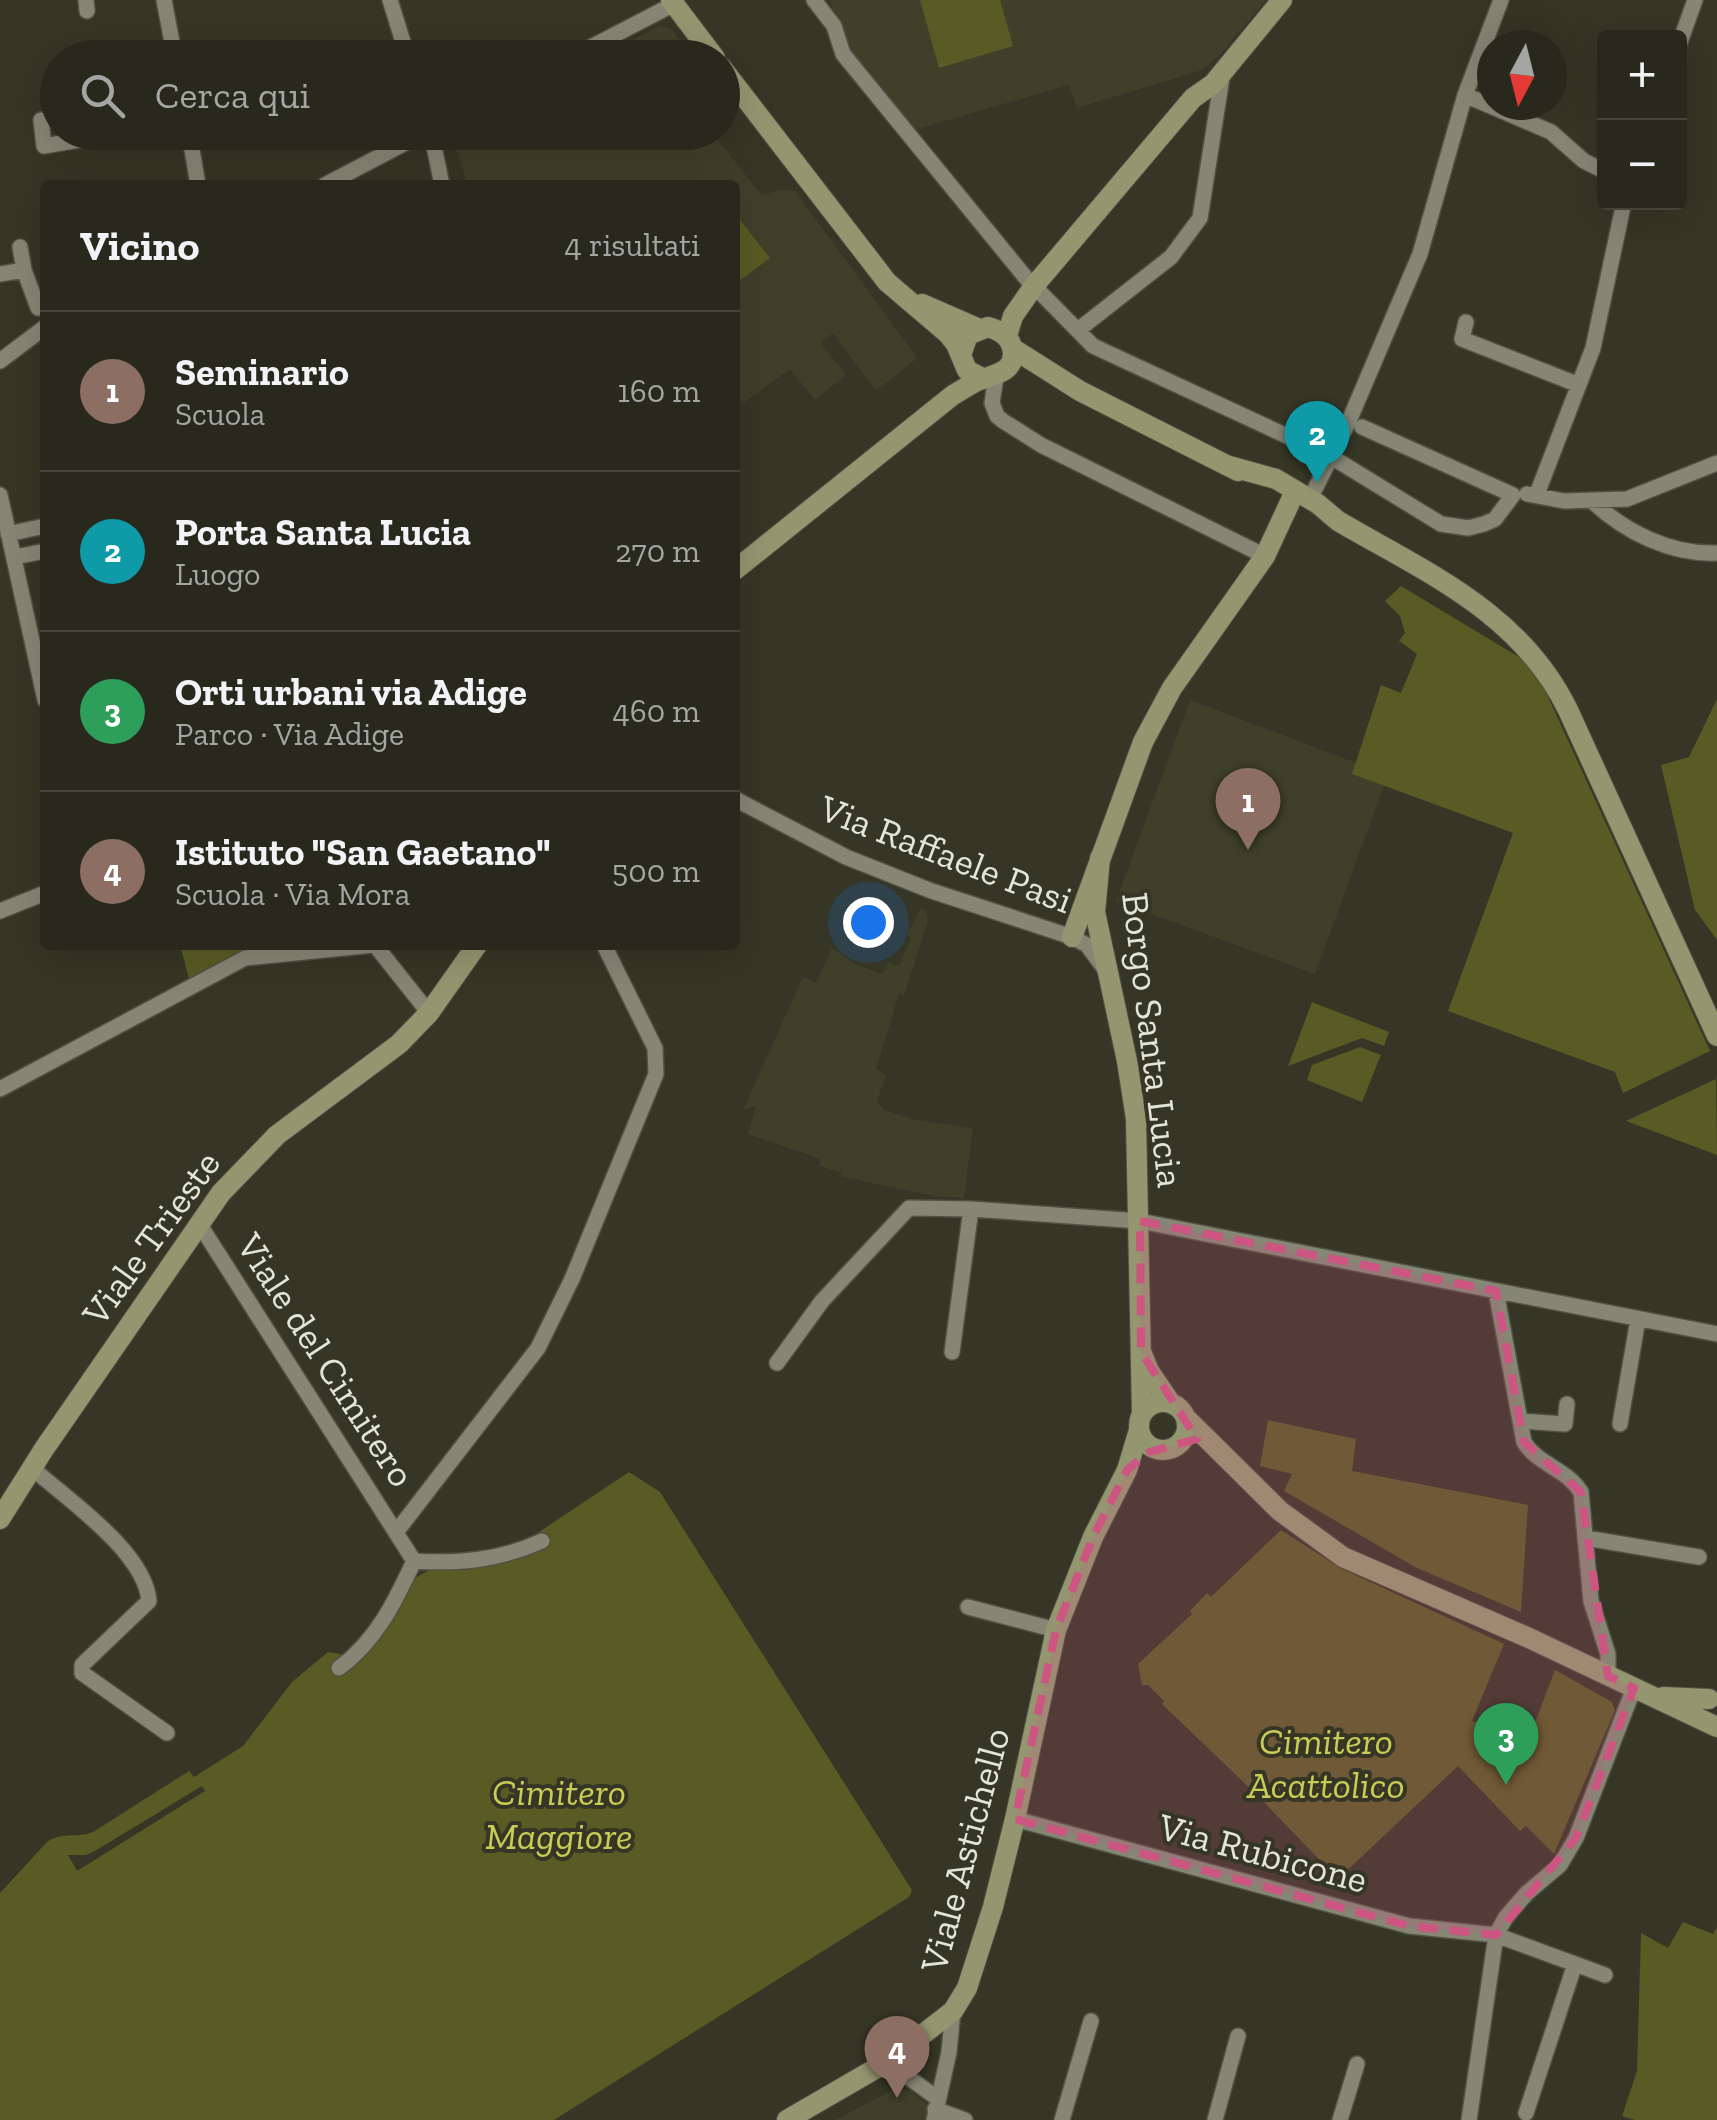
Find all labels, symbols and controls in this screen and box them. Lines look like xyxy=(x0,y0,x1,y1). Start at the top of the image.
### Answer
north arrow xyxy=(1477,30,1567,120)
map controls xyxy=(1597,30,1687,210)
button: + xyxy=(1597,30,1687,120)
search box xyxy=(40,40,740,150)
icon: search xyxy=(75,68,130,123)
text: Cerca qui xyxy=(155,72,310,118)
button: − xyxy=(1597,120,1687,210)
text: Vicino xyxy=(80,220,199,271)
text: 4 risultati xyxy=(564,226,700,264)
text: Seminario xyxy=(175,349,349,395)
text: 1 xyxy=(106,372,119,410)
text: 160 m xyxy=(617,372,700,410)
text: Scuola xyxy=(175,395,265,433)
pin: 2 xyxy=(1284,400,1350,483)
text: Porta Santa Lucia xyxy=(175,509,471,555)
text: 2 xyxy=(104,532,121,570)
text: 270 m xyxy=(615,532,700,570)
text: Luogo xyxy=(175,555,261,593)
text: Orti urbani via Adige xyxy=(175,669,527,715)
text: 3 xyxy=(104,692,121,730)
text: 460 m xyxy=(612,692,700,730)
text: Parco · Via Adige xyxy=(175,715,404,753)
pin: 1 xyxy=(1216,768,1280,850)
street label: Via Raffaele Pasi xyxy=(812,784,1079,923)
text: Istituto "San Gaetano" xyxy=(175,829,551,875)
text: 4 xyxy=(103,852,122,890)
text: 500 m xyxy=(612,852,700,890)
text: Scuola · Via Mora xyxy=(175,875,410,913)
street label: Borgo Santa Lucia xyxy=(1112,890,1194,1190)
your location xyxy=(843,897,894,948)
street label: Viale Trieste xyxy=(72,1142,230,1335)
street label: Viale del Cimitero xyxy=(226,1224,425,1495)
pin: 3 xyxy=(1474,1702,1538,1785)
park label: Cimitero Acattolico xyxy=(1246,1718,1405,1808)
street label: Viale Astichello xyxy=(910,1723,1020,1978)
park label: Cimitero Maggiore xyxy=(485,1769,633,1859)
street label: Via Rubicone xyxy=(1153,1803,1372,1903)
pin: 4 xyxy=(864,2016,930,2098)

